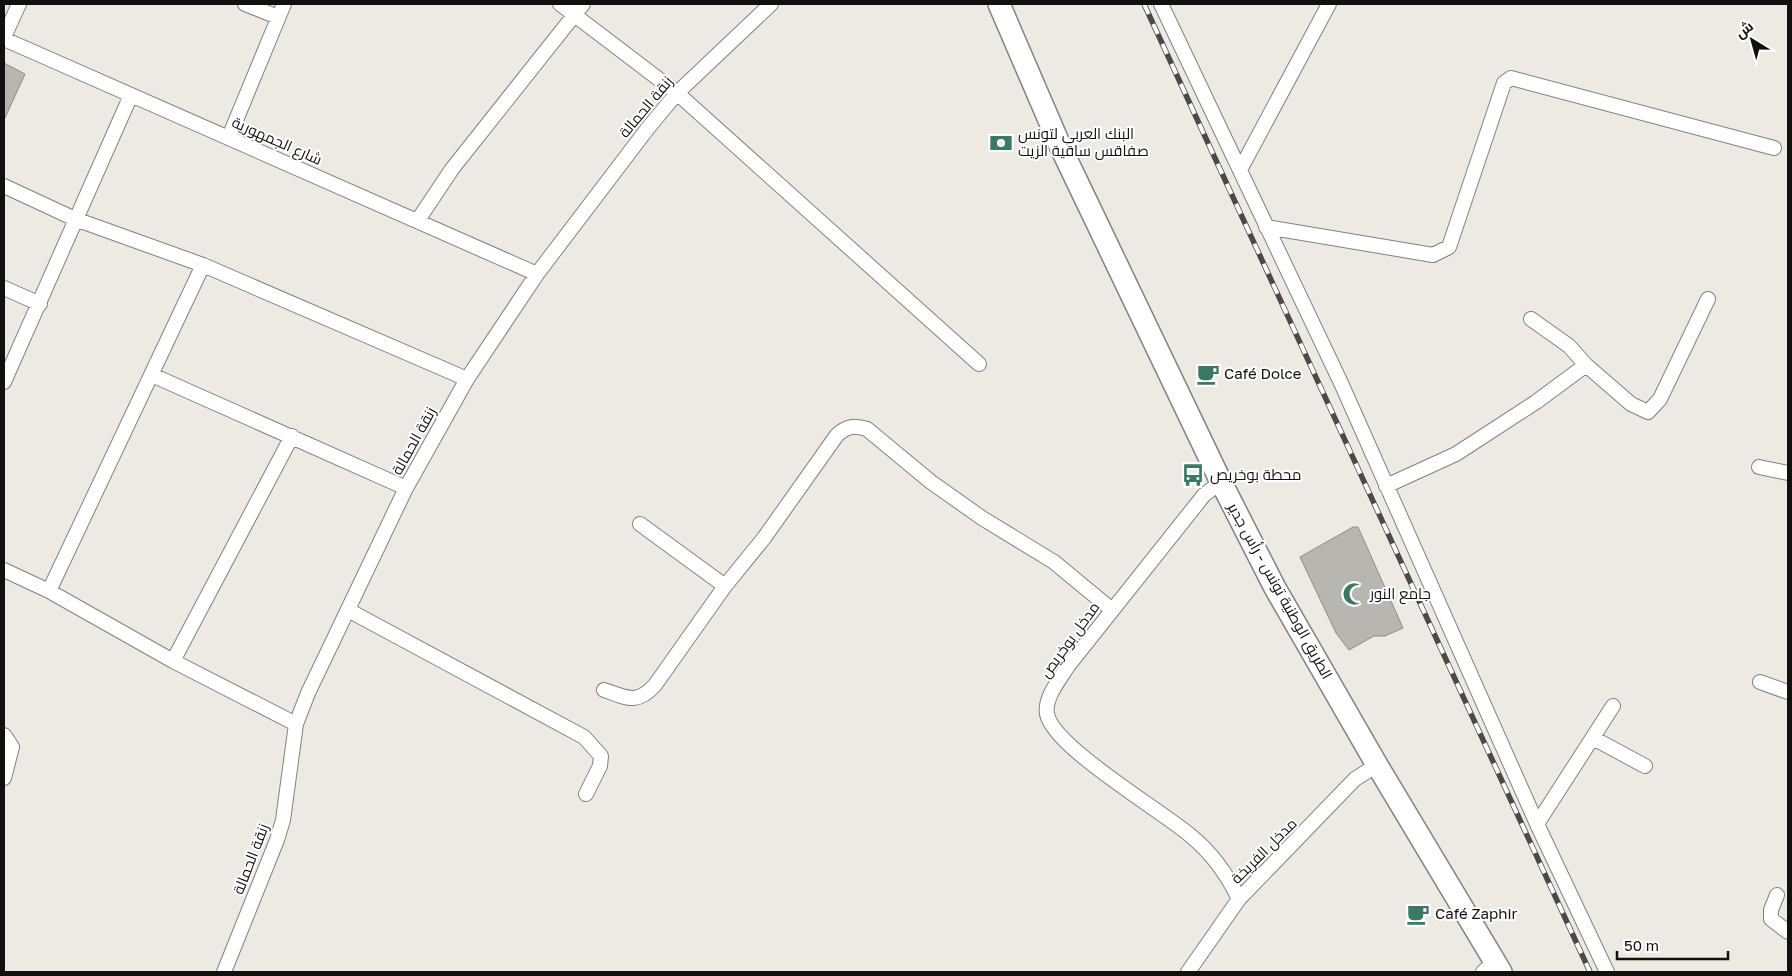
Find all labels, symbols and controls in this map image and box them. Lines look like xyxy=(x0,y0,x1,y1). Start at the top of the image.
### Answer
north arrow xyxy=(1727,15,1777,65)
text: ش xyxy=(1732,17,1757,42)
street label: زنقة الحمالة xyxy=(614,72,677,141)
street label: شارع الجمهورية xyxy=(228,112,325,171)
place label: البنك العربي لتونس صفاقس ساقية الزيت xyxy=(1018,124,1149,161)
bank icon: البنك العربي لتونس صفاقس ساقية الزيت xyxy=(988,130,1014,156)
cafe icon: Café Dolce xyxy=(1195,361,1221,387)
place label: Café Dolce xyxy=(1224,364,1302,382)
street label: زنقة الحمالة xyxy=(387,404,440,478)
bus stop icon: محطة بوخريص xyxy=(1180,462,1206,488)
place label: محطة بوخريص xyxy=(1210,465,1301,485)
street label: الطريق الوطنية تونس - رأس جدير xyxy=(1223,498,1337,683)
mosque icon: جامع النور xyxy=(1341,581,1367,607)
place label: جامع النور xyxy=(1369,584,1431,605)
street label: مدخل بوخريص xyxy=(1036,598,1104,682)
street label: مدخل الفريخة xyxy=(1227,814,1301,888)
street label: زنقة الحمالة xyxy=(228,821,273,897)
cafe icon: Café Zaphir xyxy=(1405,901,1431,927)
place label: Café Zaphir xyxy=(1435,904,1517,922)
scale bar xyxy=(1617,928,1728,960)
text: 50 m xyxy=(1624,936,1659,954)

